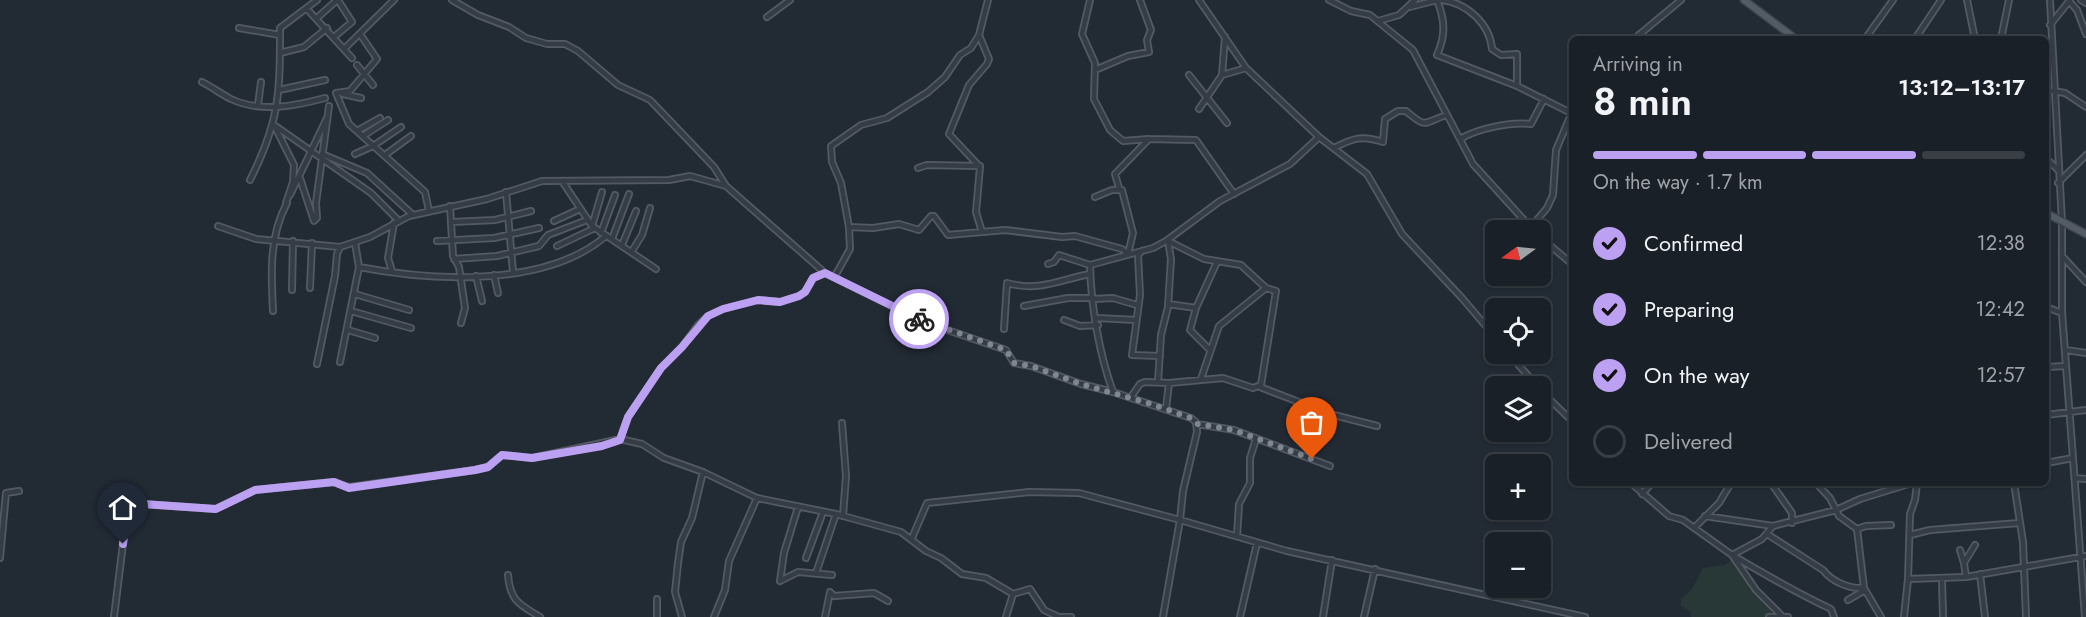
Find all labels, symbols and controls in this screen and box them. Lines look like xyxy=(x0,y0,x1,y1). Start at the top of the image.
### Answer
text: Arriving in xyxy=(1593,50,1683,79)
text: 13:12–13:17 xyxy=(1898,71,2025,103)
text: 8 min xyxy=(1593,73,1692,130)
text: On the way · 1.7 km xyxy=(1593,168,1763,197)
north arrow xyxy=(1485,220,1551,286)
map controls xyxy=(1485,220,1551,598)
icon: check xyxy=(1593,227,1626,260)
text: Confirmed xyxy=(1644,227,1743,259)
text: 12:38 xyxy=(1977,229,2025,258)
courier xyxy=(889,289,949,349)
icon: check xyxy=(1593,293,1626,326)
text: Preparing xyxy=(1644,293,1735,325)
text: 12:42 xyxy=(1976,295,2025,324)
button: locate xyxy=(1485,298,1551,364)
icon: bike xyxy=(903,303,936,336)
icon: check xyxy=(1593,359,1626,392)
text: On the way xyxy=(1644,359,1749,391)
text: 12:57 xyxy=(1977,361,2025,390)
button: layers xyxy=(1485,376,1551,442)
pin xyxy=(1286,397,1337,459)
icon: bag xyxy=(1295,406,1328,439)
text: Delivered xyxy=(1644,425,1733,457)
button: + xyxy=(1485,454,1551,520)
pin xyxy=(97,482,148,544)
icon: home xyxy=(106,491,139,524)
button: − xyxy=(1485,532,1551,598)

